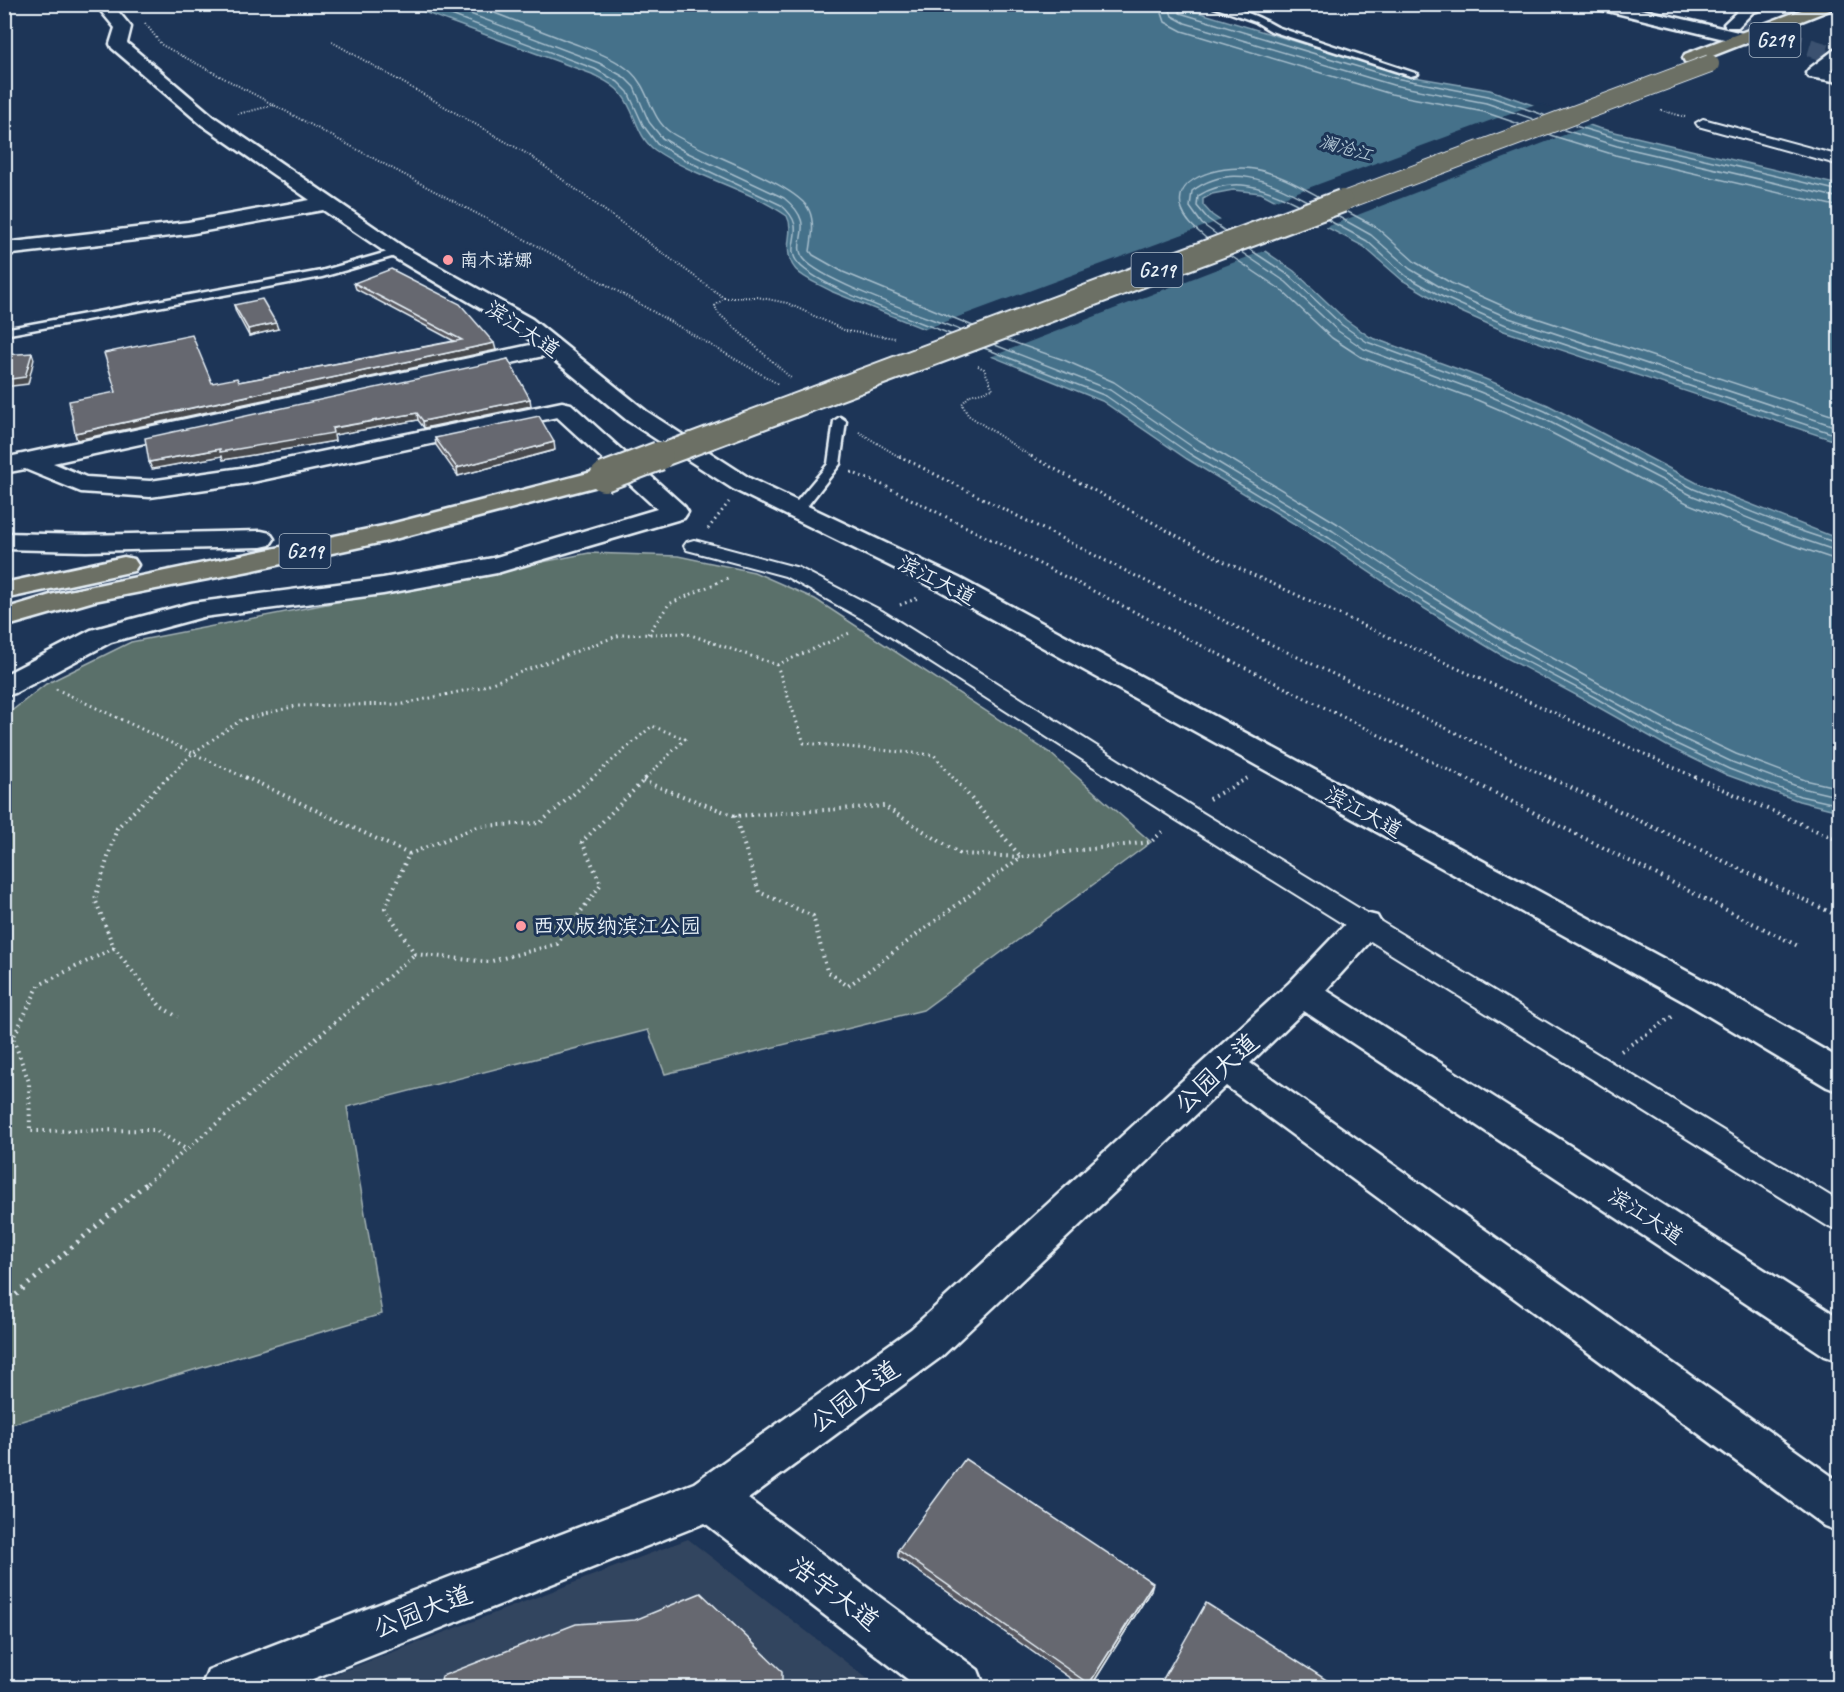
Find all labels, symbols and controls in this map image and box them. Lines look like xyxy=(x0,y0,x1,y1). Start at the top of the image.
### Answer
road number: G219 xyxy=(1750,23,1800,57)
water label: 澜沧江 xyxy=(1317,130,1376,166)
place label: 南木诺娜 xyxy=(460,249,532,271)
marker: 南木诺娜 xyxy=(441,253,455,267)
road number: G219 xyxy=(1132,253,1182,287)
street label: 滨江大道 xyxy=(481,295,565,363)
road number: G219 xyxy=(280,534,330,568)
street label: 滨江大道 xyxy=(894,549,980,611)
street label: 滨江大道 xyxy=(1321,780,1407,844)
place label: 西双版纳滨江公园 xyxy=(533,913,701,939)
marker: 西双版纳滨江公园 xyxy=(514,919,528,933)
street label: 公园大道 xyxy=(1167,1026,1266,1121)
street label: 滨江大道 xyxy=(1604,1182,1688,1250)
street label: 公园大道 xyxy=(803,1352,906,1440)
street label: 浩宇大道 xyxy=(783,1549,886,1638)
street label: 公园大道 xyxy=(368,1577,477,1646)

